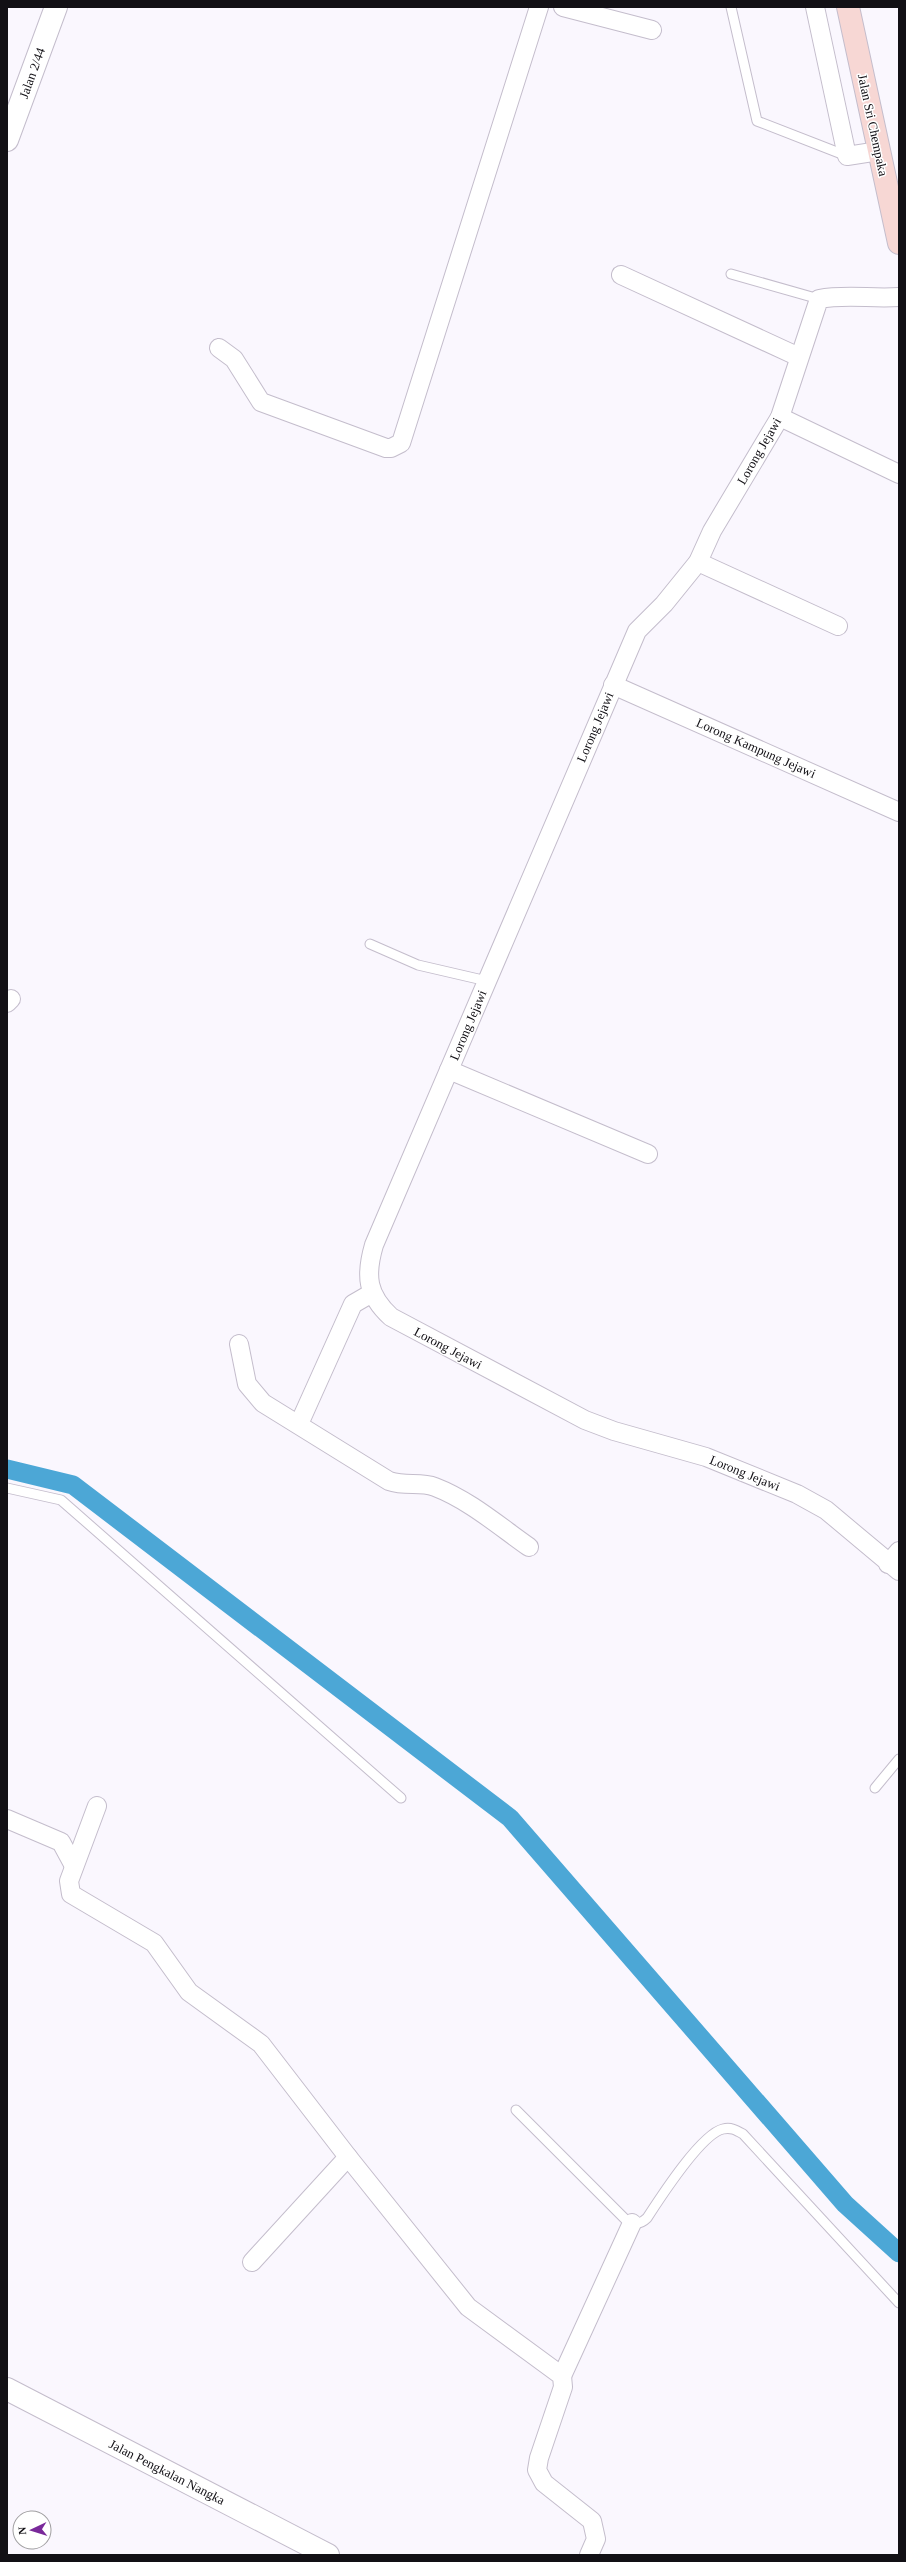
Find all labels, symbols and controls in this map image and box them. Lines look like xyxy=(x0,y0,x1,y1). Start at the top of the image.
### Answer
street label: Jalan 2/44 xyxy=(16,45,48,101)
street label: Jalan Sri Chempaka xyxy=(855,73,891,178)
street label: Lorong Jejawi xyxy=(734,415,784,487)
street label: Lorong Jejawi xyxy=(573,689,617,764)
street label: Lorong Kampung Jejawi xyxy=(694,715,818,781)
street label: Lorong Jejawi xyxy=(446,987,490,1062)
street label: Lorong Jejawi xyxy=(411,1324,485,1372)
street label: Lorong Jejawi xyxy=(708,1452,783,1494)
street label: Jalan Pengkalan Nangka xyxy=(107,2436,228,2508)
north arrow xyxy=(12,2510,52,2550)
text: N xyxy=(16,2526,28,2535)

